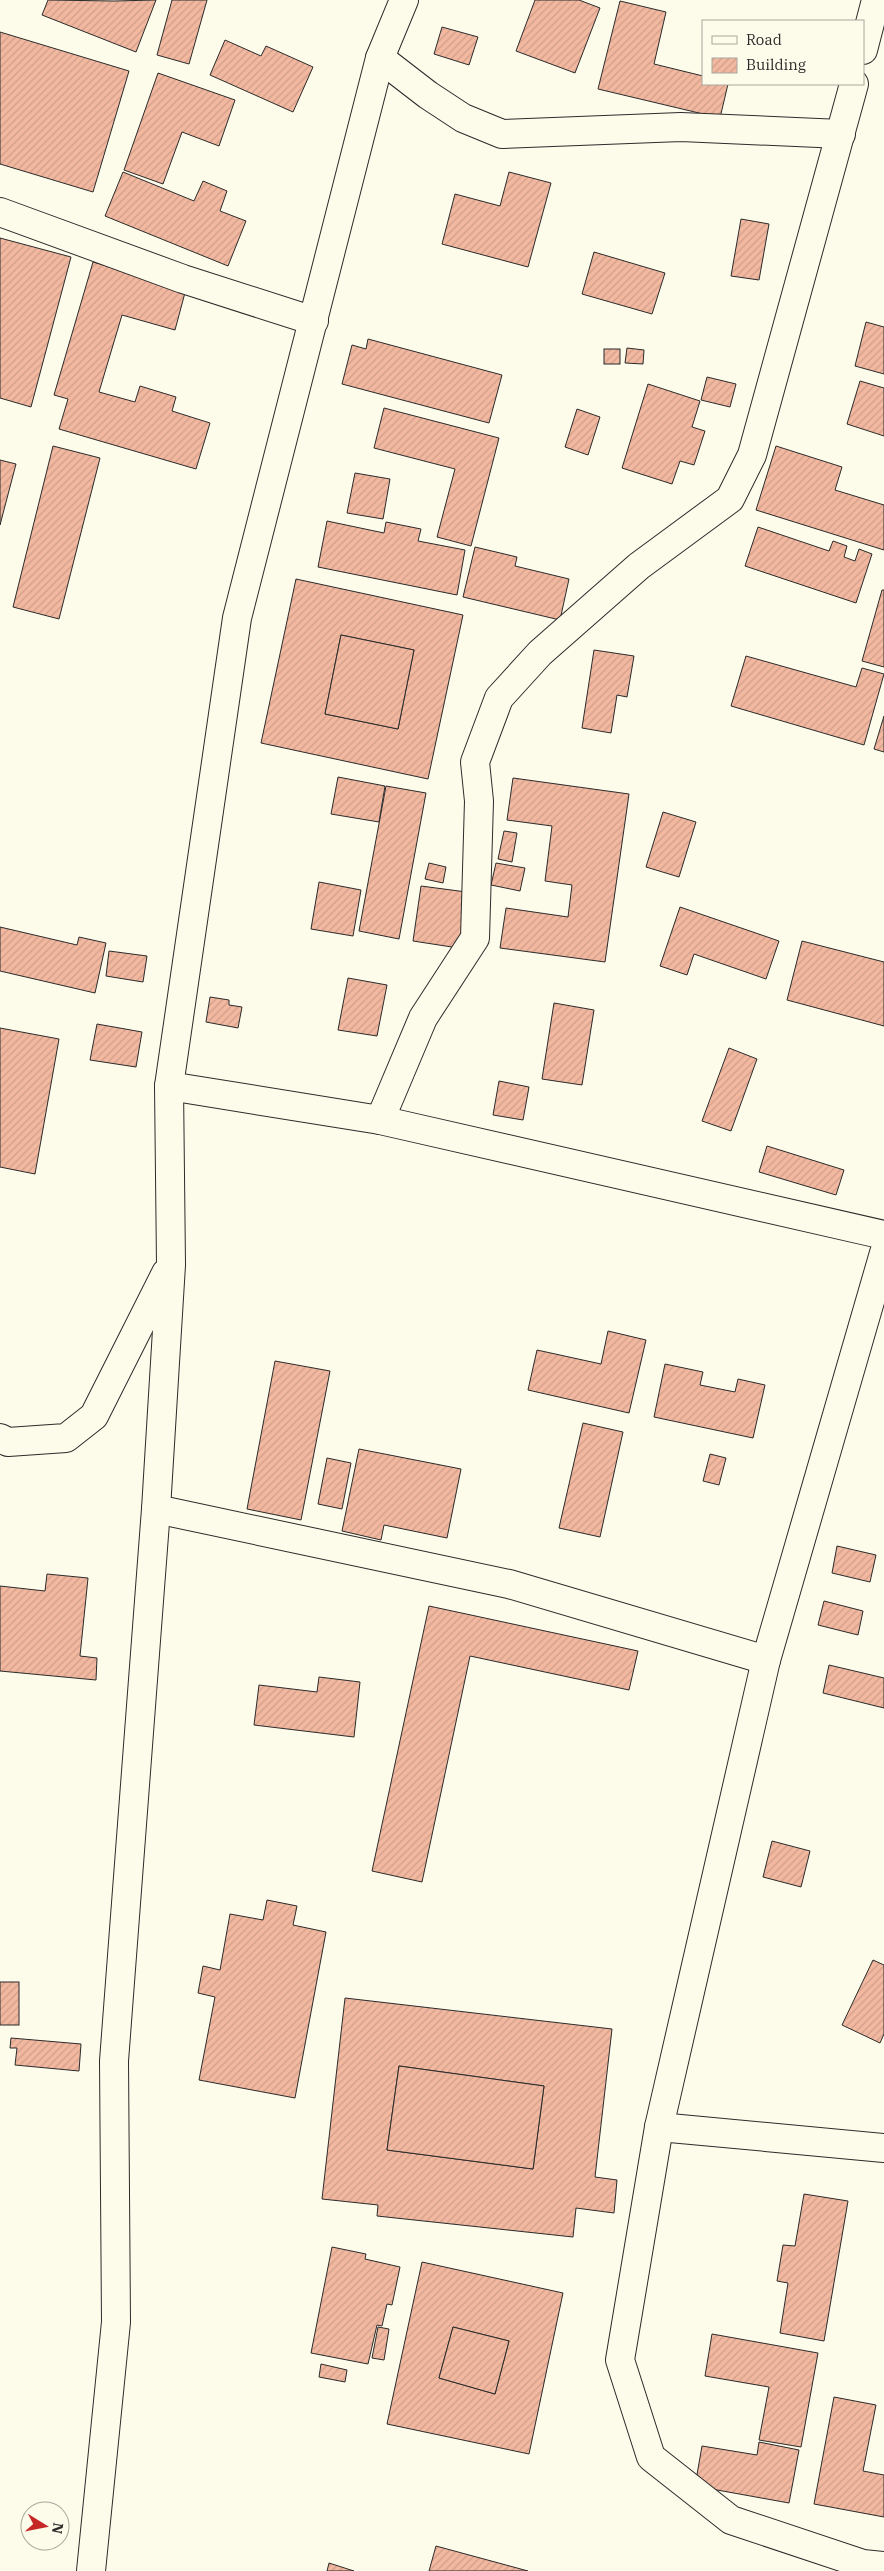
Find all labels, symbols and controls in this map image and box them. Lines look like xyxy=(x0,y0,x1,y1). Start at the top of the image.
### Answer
legend xyxy=(702,20,864,85)
text: Road xyxy=(746,30,782,49)
text: Building xyxy=(746,55,806,74)
north arrow xyxy=(20,2501,70,2551)
text: N xyxy=(48,2521,68,2535)

